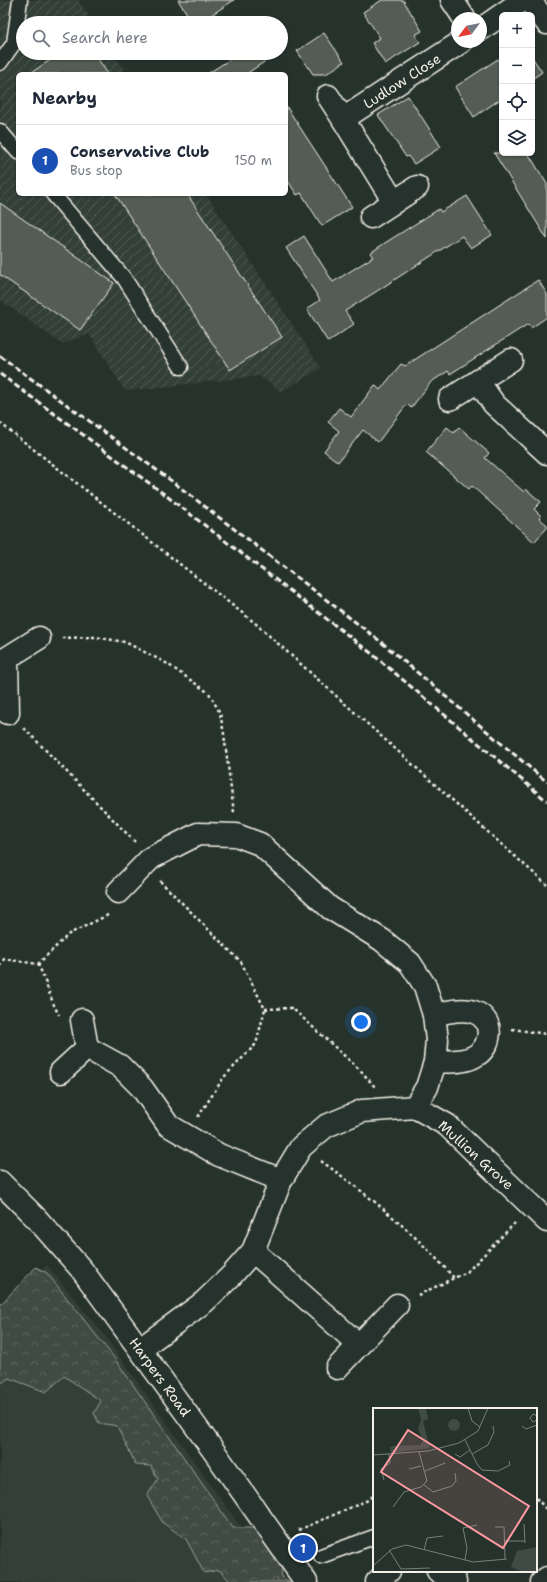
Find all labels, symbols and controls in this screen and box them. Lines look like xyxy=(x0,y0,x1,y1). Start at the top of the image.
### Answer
north arrow xyxy=(451,12,487,48)
map controls xyxy=(499,12,535,156)
button: + xyxy=(499,12,535,48)
search box xyxy=(16,16,288,60)
icon: search xyxy=(30,27,52,49)
text: Search here xyxy=(62,28,148,48)
button: − xyxy=(499,48,535,84)
street label: Ludlow Close xyxy=(360,49,444,113)
button: locate xyxy=(499,84,535,120)
text: Nearby xyxy=(32,87,97,109)
button: layers xyxy=(499,120,535,156)
text: Conservative Club xyxy=(70,142,209,162)
text: 1 xyxy=(42,152,48,169)
text: 150 m xyxy=(234,152,272,169)
text: Bus stop xyxy=(70,162,122,179)
your location xyxy=(351,1012,371,1032)
street label: Mullion Grove xyxy=(435,1116,518,1194)
street label: Harpers Road xyxy=(125,1334,195,1420)
inset map xyxy=(373,1408,537,1572)
pin: 1 xyxy=(290,1533,316,1563)

